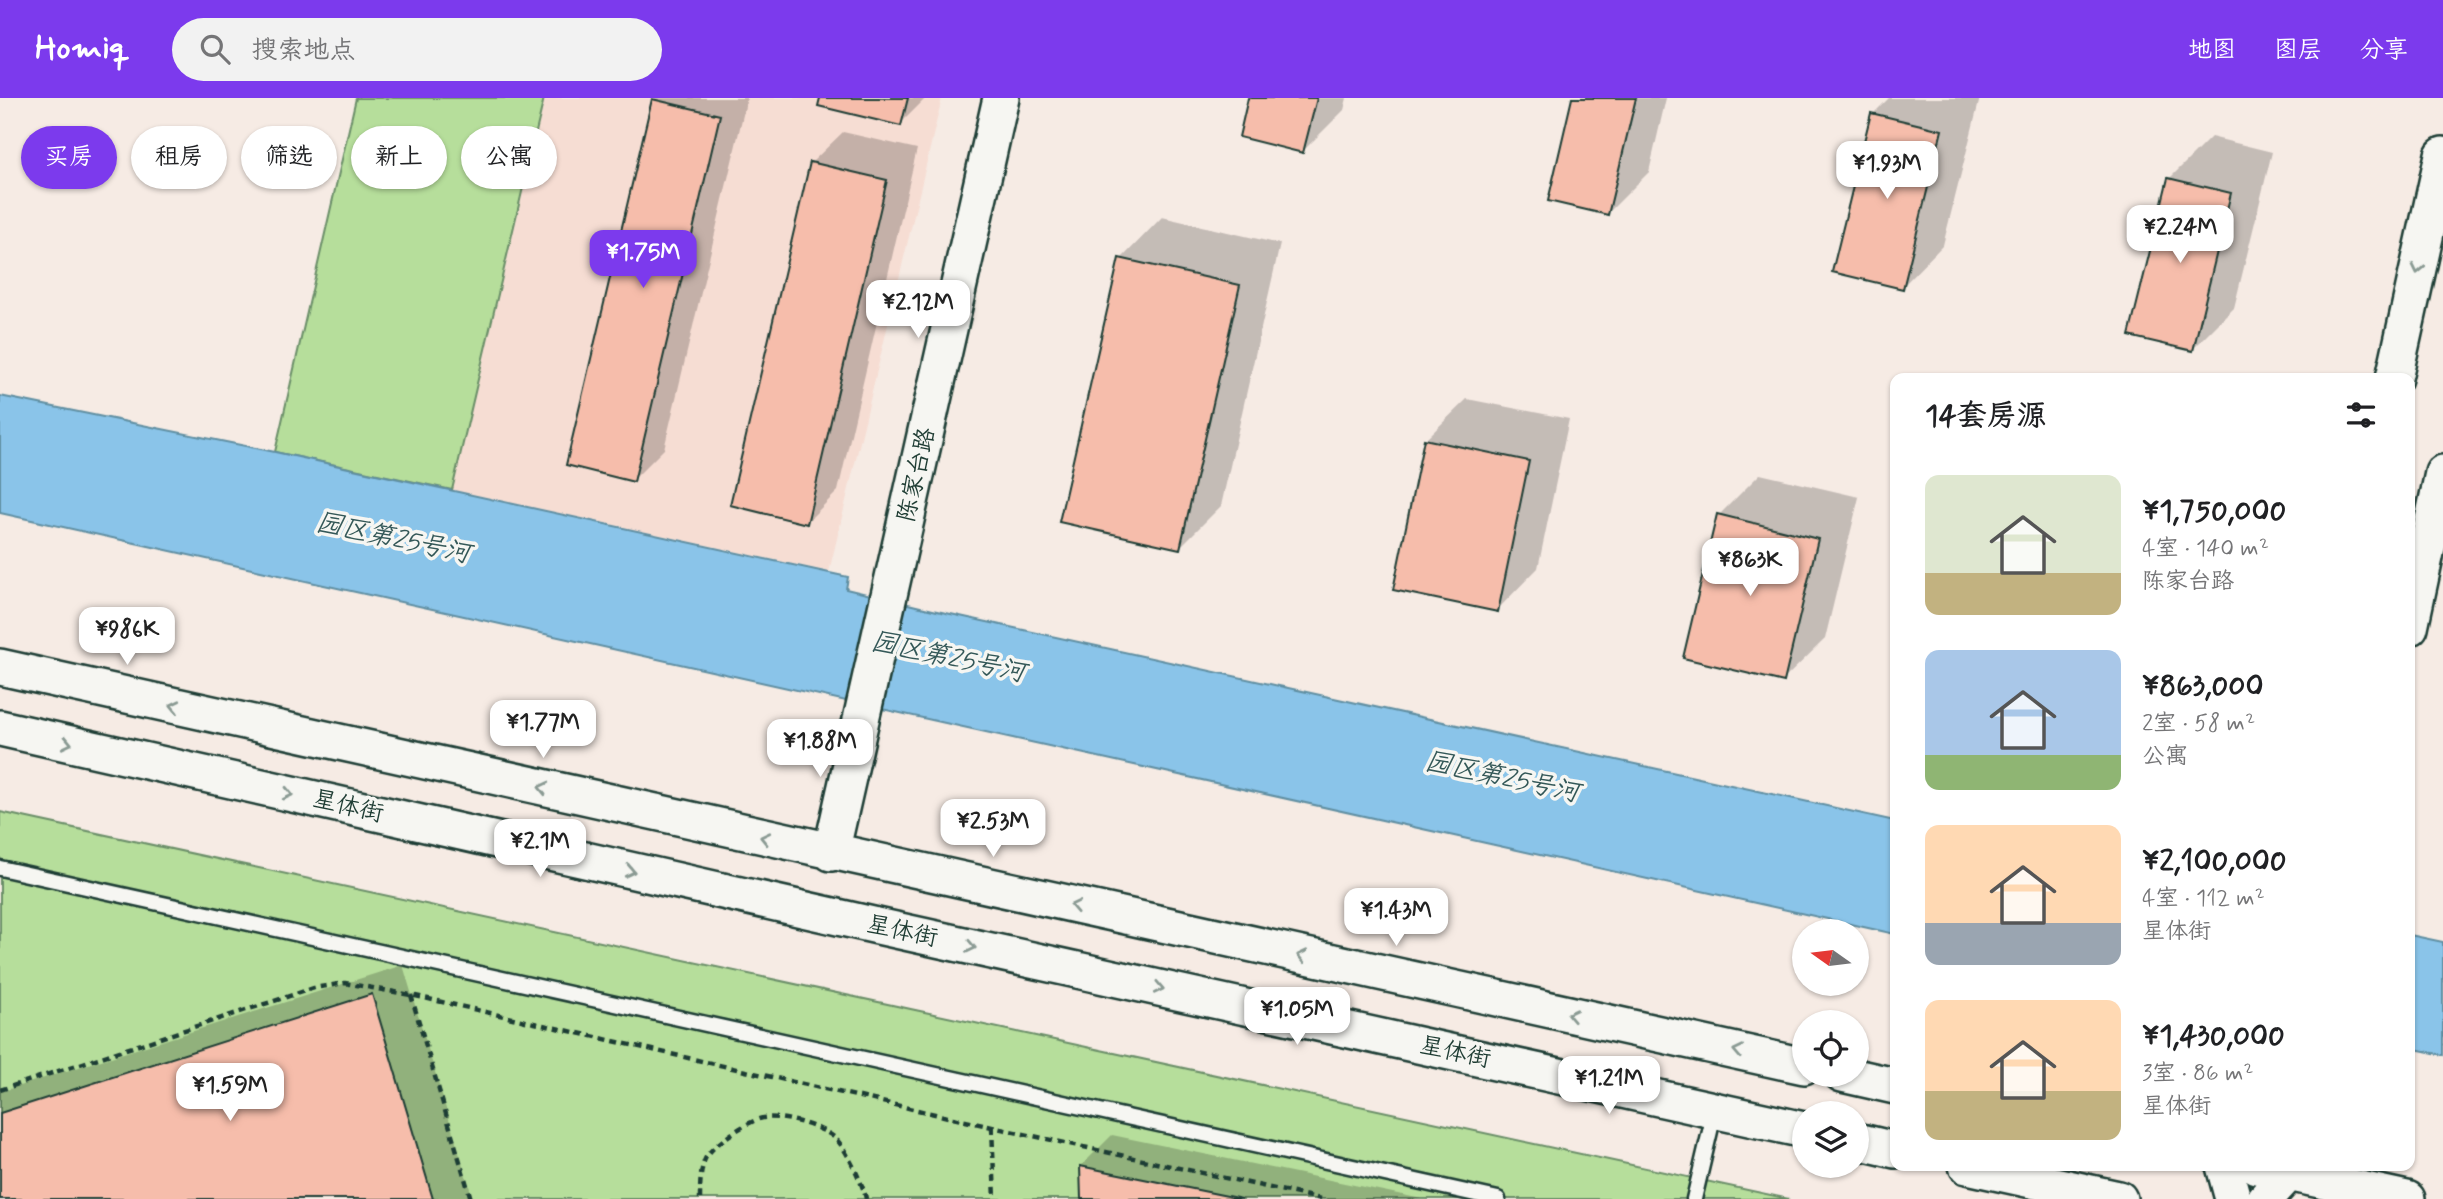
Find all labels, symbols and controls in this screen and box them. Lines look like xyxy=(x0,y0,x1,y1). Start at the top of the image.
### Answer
search box xyxy=(172,18,662,81)
text: Homiq xyxy=(35,27,130,71)
icon: search xyxy=(196,30,234,68)
text: 搜索地点 xyxy=(252,34,356,68)
text: 地图 xyxy=(2188,35,2236,66)
text: 图层 xyxy=(2274,35,2322,66)
text: 分享 xyxy=(2360,35,2408,66)
chip: 买房 xyxy=(21,126,117,189)
chip: 租房 xyxy=(131,126,227,189)
chip: 筛选 xyxy=(241,126,337,189)
chip: 新上 xyxy=(351,126,447,189)
chip: 公寓 xyxy=(461,126,557,189)
pin: ¥1.93M xyxy=(1830,141,1944,201)
text: ¥1.93M xyxy=(1852,149,1922,179)
pin: ¥2.24M xyxy=(2123,206,2237,265)
text: ¥2.24M xyxy=(2143,213,2217,243)
pin: ¥1.75M xyxy=(586,230,700,290)
text: ¥1.75M xyxy=(606,238,680,268)
one-way arrow xyxy=(2412,263,2426,275)
pin: ¥2.12M xyxy=(861,280,975,340)
text: ¥2.12M xyxy=(882,288,954,318)
icon: filters xyxy=(2342,396,2380,434)
text: 14套房源 xyxy=(1925,397,2047,436)
street label: 陈家台路 xyxy=(891,425,943,525)
text: ¥1,750,000 xyxy=(2142,492,2286,531)
icon: home xyxy=(1981,503,2065,587)
water label: 园区第25号河 xyxy=(313,506,477,573)
text: 4室 · 140 m² xyxy=(2142,534,2269,564)
pin: ¥863K xyxy=(1701,538,1799,598)
text: ¥863K xyxy=(1718,546,1782,576)
text: 陈家台路 xyxy=(2142,567,2234,597)
pin: ¥986K xyxy=(78,608,176,667)
text: ¥986K xyxy=(95,615,159,645)
water label: 园区第25号河 xyxy=(868,625,1032,692)
text: ¥863,000 xyxy=(2142,667,2264,706)
icon: home xyxy=(1981,678,2065,762)
one-way arrow xyxy=(169,700,181,715)
pin: ¥1.77M xyxy=(486,700,600,760)
text: ¥1.77M xyxy=(506,708,580,738)
text: 2室 · 58 m² xyxy=(2142,709,2255,739)
pin: ¥1.88M xyxy=(763,720,877,779)
text: ¥1.88M xyxy=(783,727,857,757)
one-way arrow xyxy=(61,735,73,750)
text: 公寓 xyxy=(2142,742,2188,772)
water label: 园区第25号河 xyxy=(1422,745,1586,812)
one-way arrow xyxy=(537,782,549,797)
street label: 星体街 xyxy=(309,784,387,830)
one-way arrow xyxy=(282,785,294,800)
pin: ¥2.53M xyxy=(936,800,1050,859)
text: ¥2.53M xyxy=(956,807,1030,837)
pin: ¥2.1M xyxy=(491,820,589,879)
text: ¥2.1M xyxy=(510,827,570,857)
one-way arrow xyxy=(759,831,771,846)
text: ¥2,100,000 xyxy=(2142,842,2287,881)
icon: home xyxy=(1981,853,2065,937)
one-way arrow xyxy=(624,862,636,877)
text: 4室 · 112 m² xyxy=(2142,884,2265,914)
pin: ¥1.43M xyxy=(1339,888,1453,948)
text: ¥1.43M xyxy=(1360,896,1432,926)
one-way arrow xyxy=(1069,899,1081,914)
street label: 星体街 xyxy=(864,909,940,955)
text: 星体街 xyxy=(2142,917,2211,947)
north arrow xyxy=(1792,919,1869,996)
map controls xyxy=(1792,919,1869,1178)
one-way arrow xyxy=(965,939,977,953)
one-way arrow xyxy=(1296,949,1308,964)
one-way arrow xyxy=(1153,980,1165,994)
pin: ¥1.05M xyxy=(1240,988,1354,1047)
text: ¥1.05M xyxy=(1260,995,1334,1025)
one-way arrow xyxy=(1566,1009,1578,1023)
button: locate xyxy=(1792,1010,1869,1087)
text: ¥1,430,000 xyxy=(2142,1017,2285,1056)
icon: home xyxy=(1981,1028,2065,1112)
street label: 星体街 xyxy=(1417,1030,1493,1076)
one-way arrow xyxy=(1732,1045,1744,1060)
pin: ¥1.21M xyxy=(1552,1056,1666,1116)
text: 3室 · 86 m² xyxy=(2142,1059,2253,1089)
pin: ¥1.59M xyxy=(173,1063,287,1123)
text: ¥1.21M xyxy=(1574,1064,1644,1094)
text: ¥1.59M xyxy=(192,1071,268,1101)
text: 星体街 xyxy=(2142,1092,2211,1122)
button: layers xyxy=(1792,1101,1869,1178)

